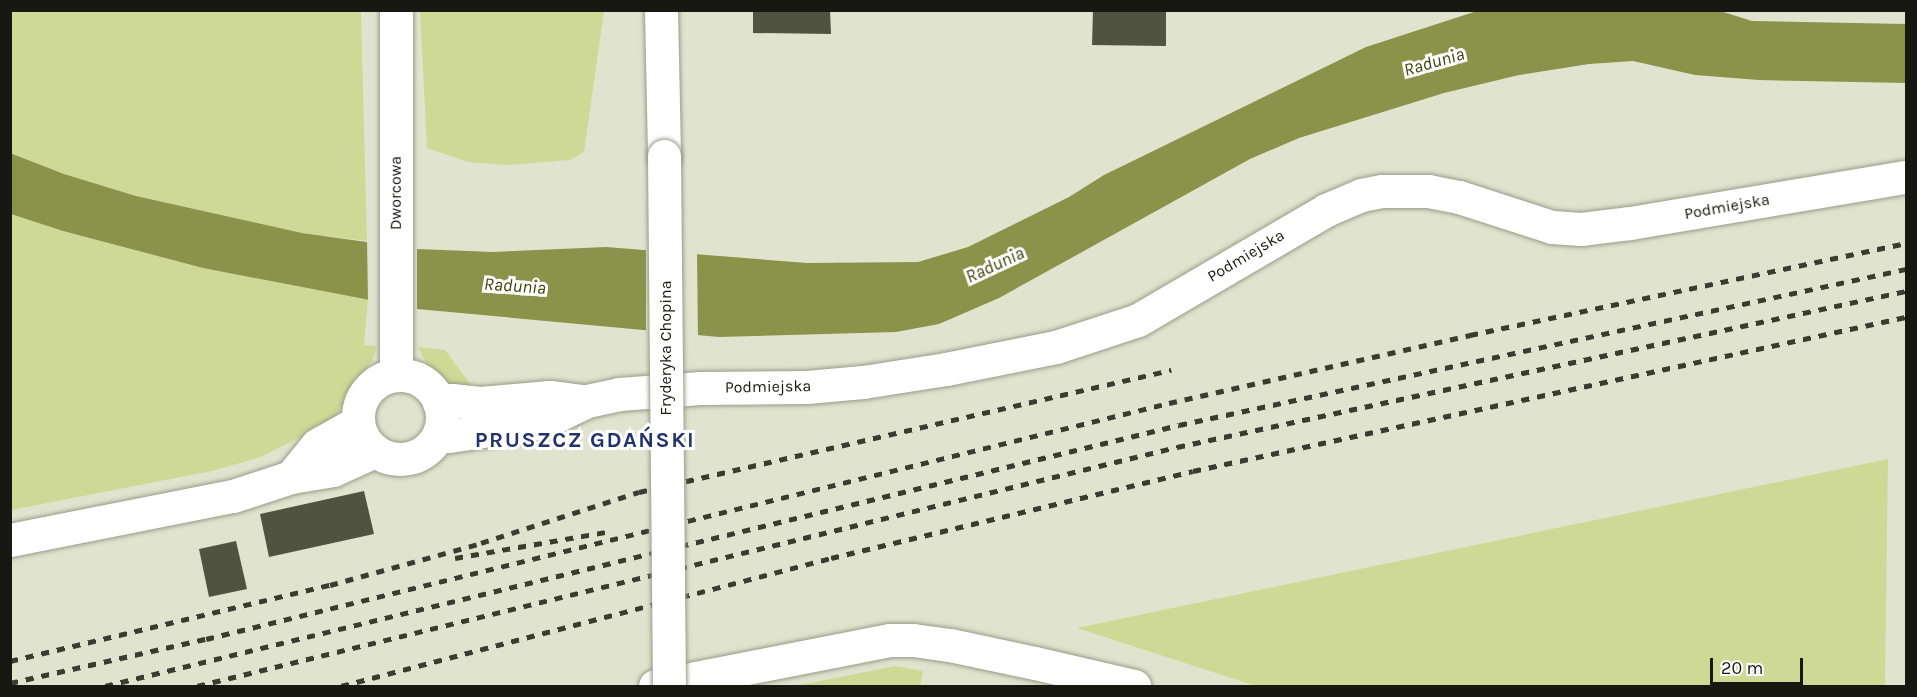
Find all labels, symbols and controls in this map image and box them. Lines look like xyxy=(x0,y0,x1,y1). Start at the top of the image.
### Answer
water label: Radunia xyxy=(1401,43,1467,81)
street label: Dworcowa xyxy=(386,156,406,230)
street label: Podmiejska xyxy=(1683,190,1771,224)
street label: Podmiejska xyxy=(1204,226,1288,286)
water label: Radunia xyxy=(962,242,1028,288)
water label: Radunia xyxy=(483,273,547,299)
street label: Fryderyka Chopina xyxy=(656,281,676,415)
street label: Podmiejska xyxy=(725,377,811,397)
district label: PRUSZCZ GDAŃSKI xyxy=(475,428,695,454)
scale bar xyxy=(1713,646,1806,684)
text: 20 m xyxy=(1721,657,1763,679)

